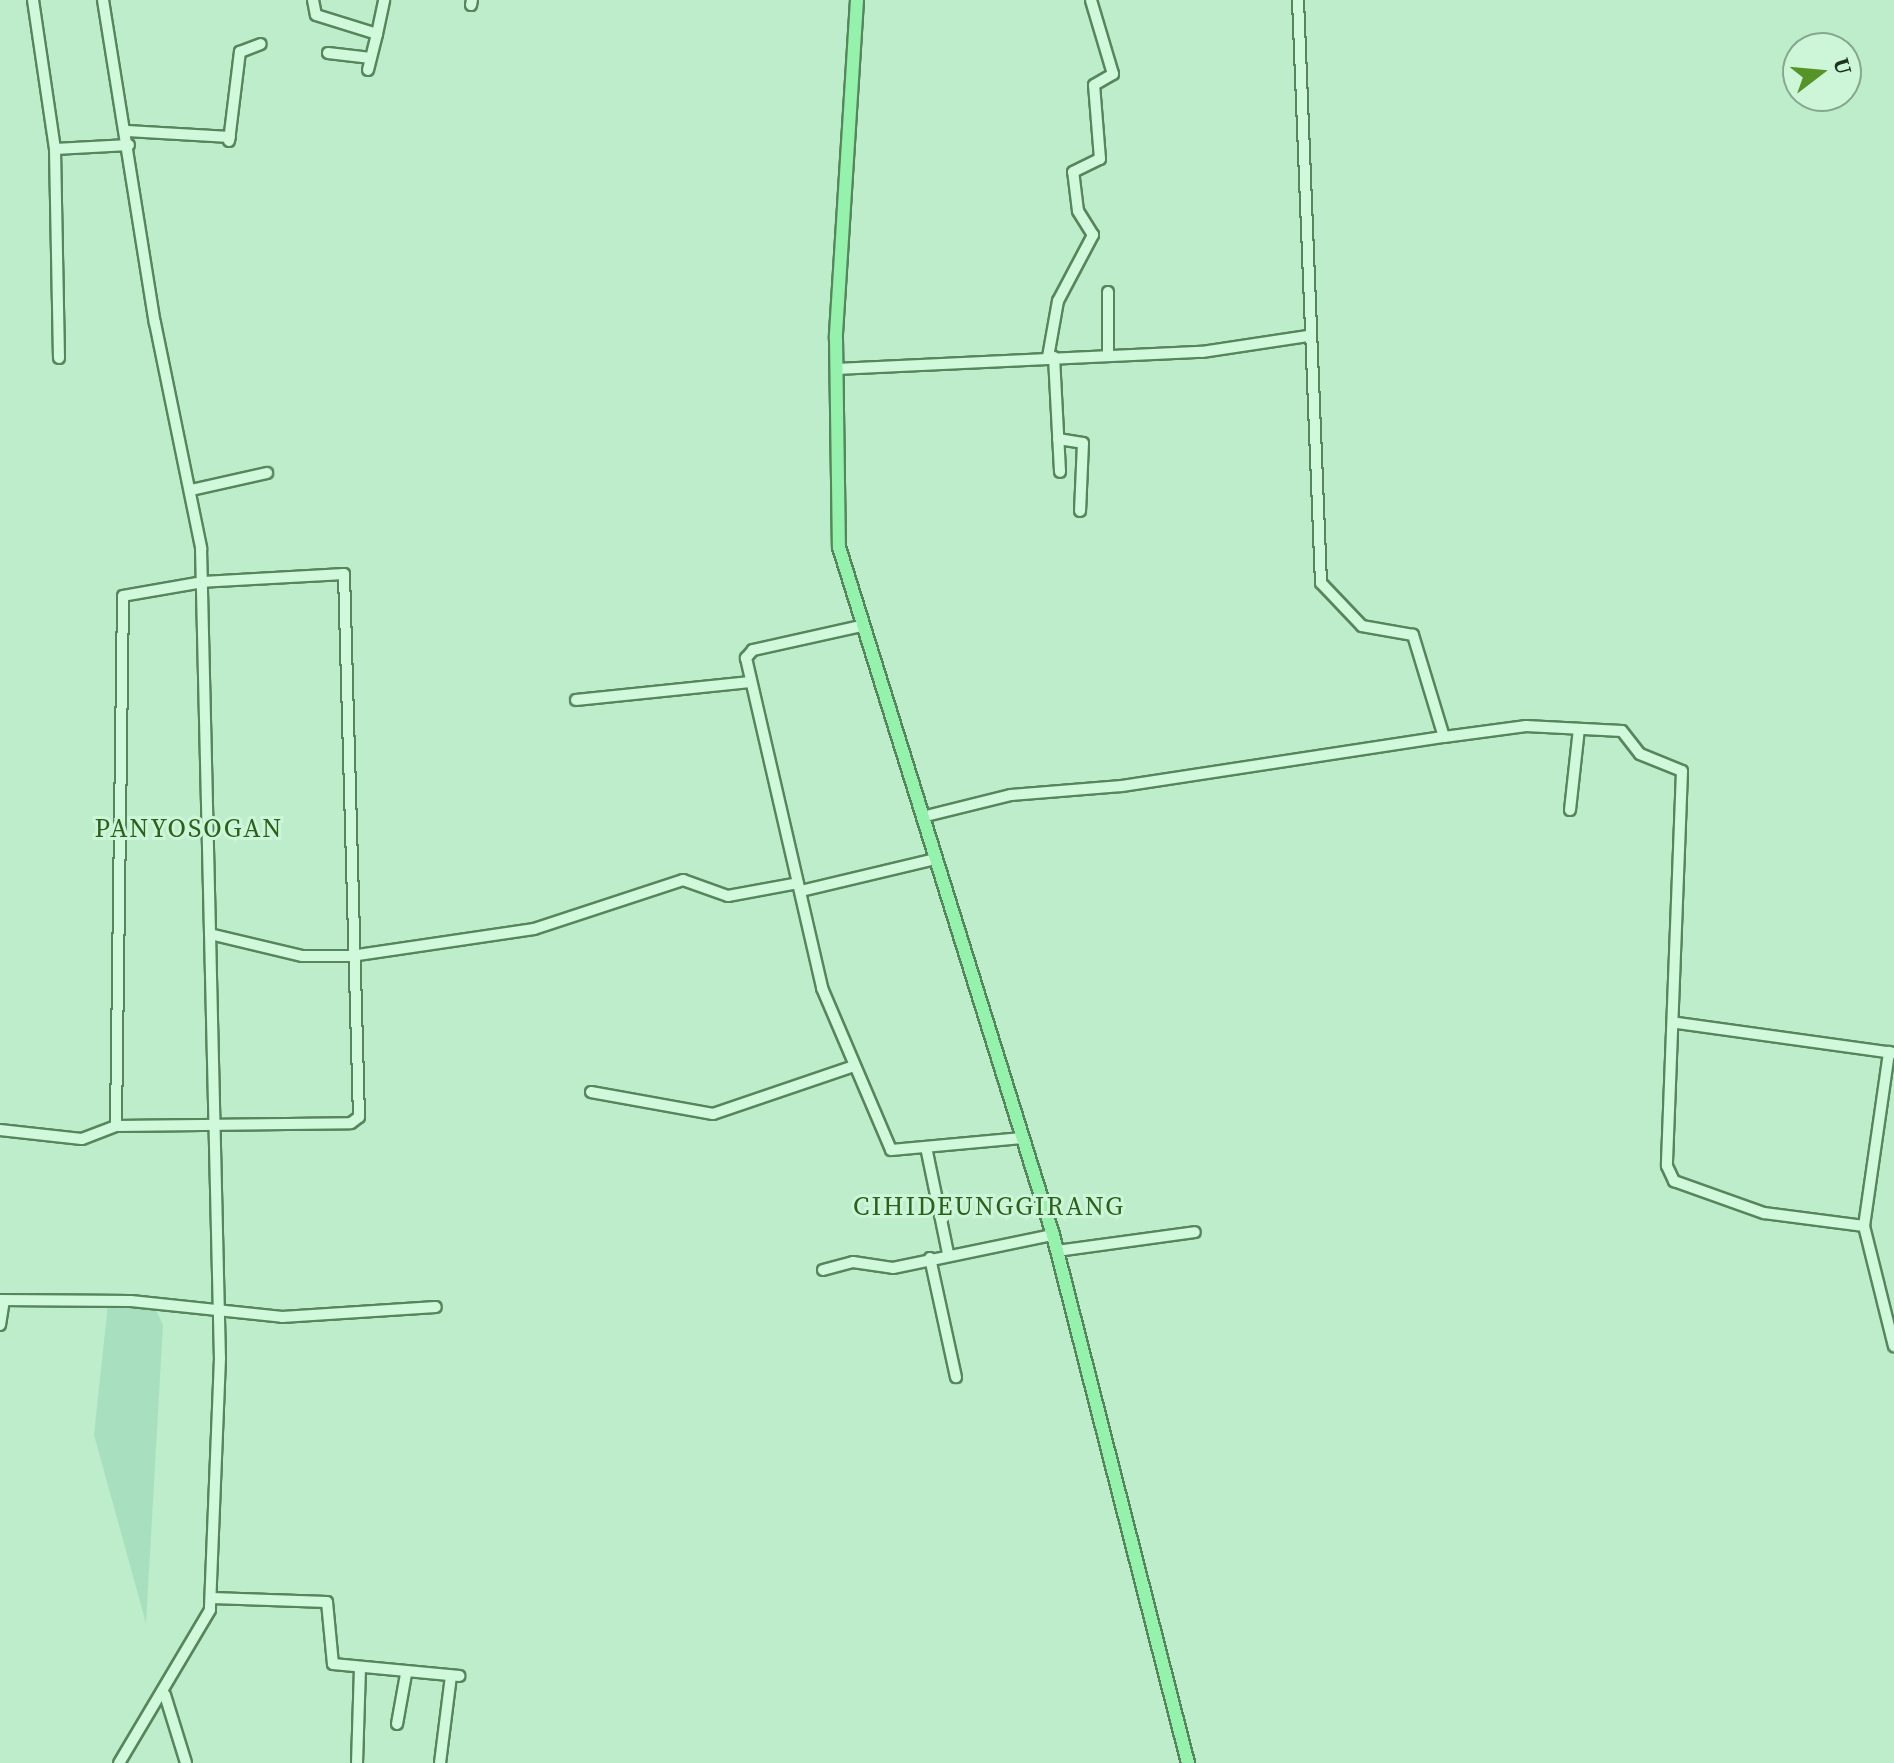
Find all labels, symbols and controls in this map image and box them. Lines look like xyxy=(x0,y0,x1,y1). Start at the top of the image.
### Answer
north arrow xyxy=(1782,32,1862,112)
text: U xyxy=(1827,54,1860,78)
district label: PANYOSOGAN xyxy=(95,813,283,845)
district label: CIHIDEUNGGIRANG xyxy=(853,1191,1125,1223)

